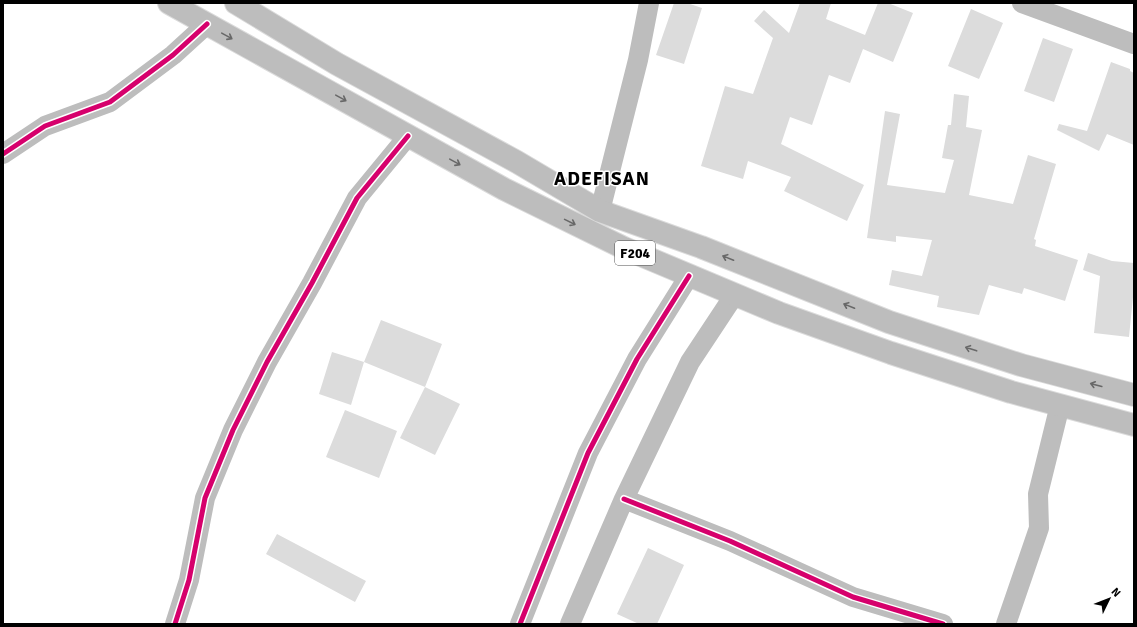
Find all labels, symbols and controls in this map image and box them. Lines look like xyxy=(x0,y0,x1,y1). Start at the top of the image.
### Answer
one-way arrow xyxy=(221,32,233,40)
one-way arrow xyxy=(335,94,347,102)
one-way arrow xyxy=(448,158,460,166)
district label: ADEFISAN xyxy=(554,167,650,191)
one-way arrow xyxy=(564,218,576,226)
road number: F204 xyxy=(615,241,655,265)
one-way arrow xyxy=(723,253,735,261)
one-way arrow xyxy=(843,302,855,309)
one-way arrow xyxy=(965,345,978,352)
one-way arrow xyxy=(1090,380,1103,388)
north arrow xyxy=(1089,579,1129,619)
text: N xyxy=(1109,585,1123,600)

